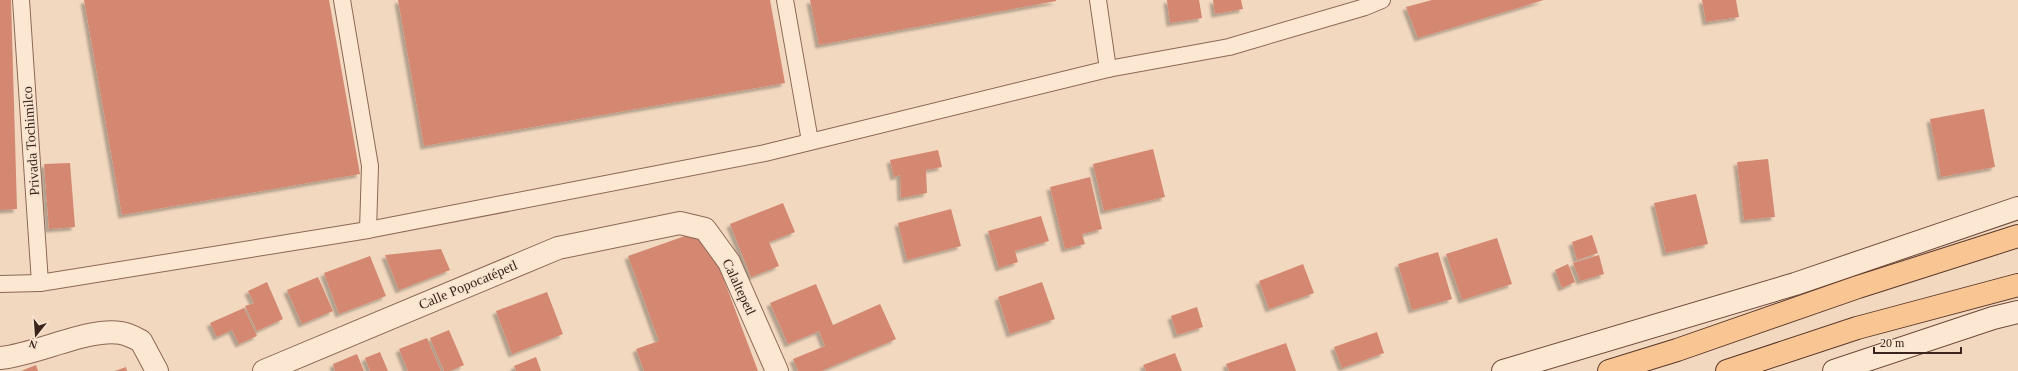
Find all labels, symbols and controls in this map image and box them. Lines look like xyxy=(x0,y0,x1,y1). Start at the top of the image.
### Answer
street label: Privada Tochimilco xyxy=(20,86,42,196)
street label: Calaltepetl xyxy=(719,256,759,318)
street label: Calle Popocatépetl xyxy=(417,257,520,312)
north arrow xyxy=(16,315,56,355)
scale bar xyxy=(1874,329,1961,355)
text: 20 m xyxy=(1880,336,1905,350)
text: N xyxy=(27,338,39,351)

